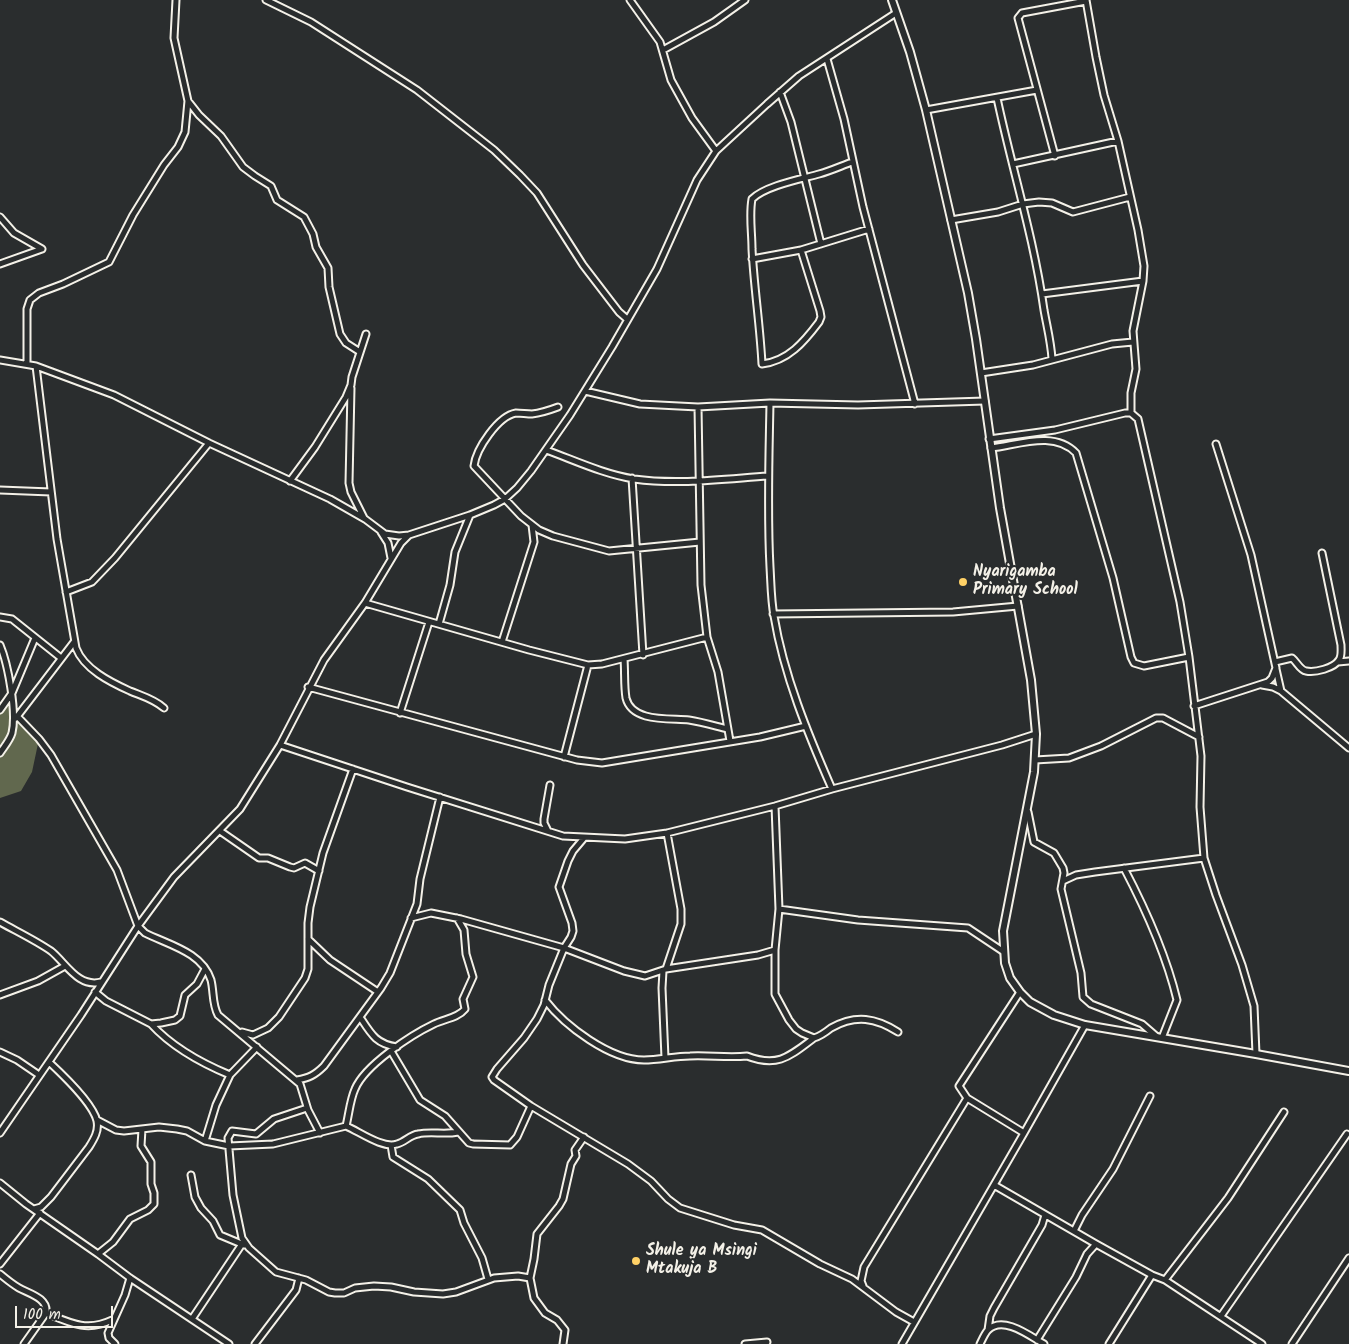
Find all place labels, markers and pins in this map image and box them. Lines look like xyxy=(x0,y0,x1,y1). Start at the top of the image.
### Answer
place label: Nyarigamba Primary School xyxy=(973,563,1078,601)
marker: Nyarigamba Primary School xyxy=(957,576,969,588)
place label: Shule ya Msingi Mtakuja B xyxy=(646,1242,757,1280)
marker: Shule ya Msingi Mtakuja B xyxy=(630,1255,642,1267)

